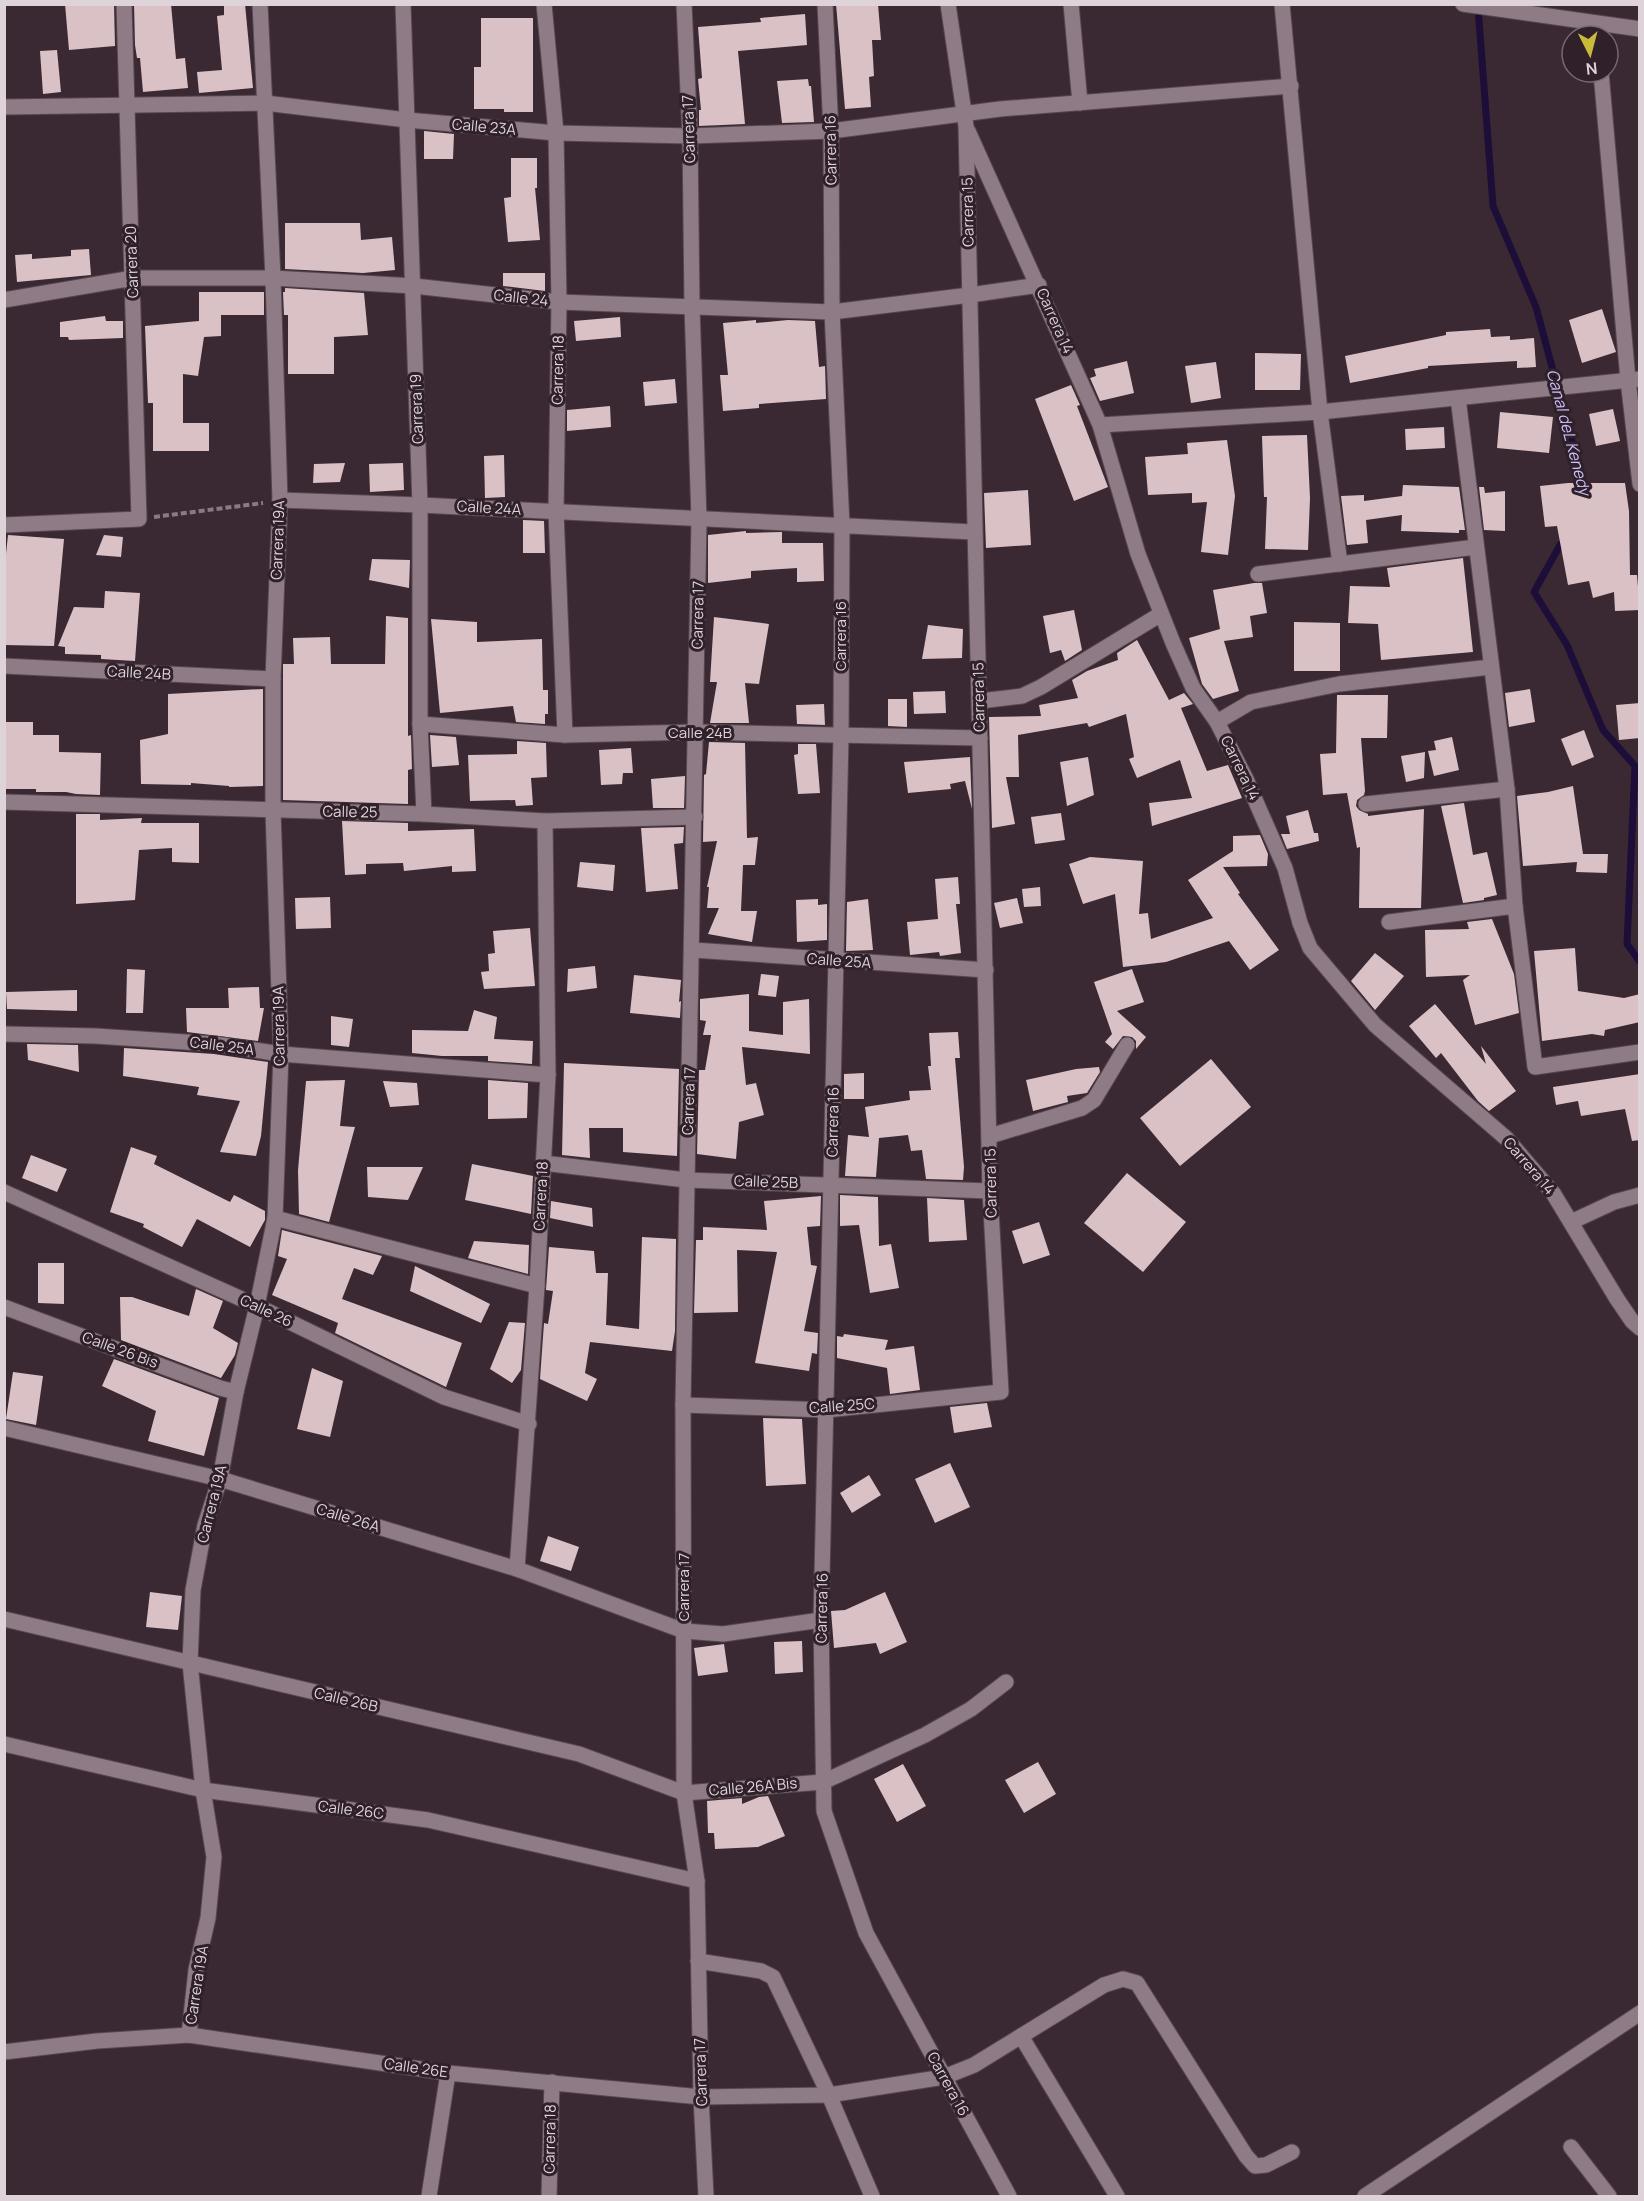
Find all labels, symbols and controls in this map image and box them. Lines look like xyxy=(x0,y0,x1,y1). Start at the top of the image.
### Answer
north arrow xyxy=(1560,24,1620,84)
text: N xyxy=(1585,57,1598,80)
street label: Carrera 17 xyxy=(677,95,700,164)
street label: Calle 23A xyxy=(451,113,517,140)
street label: Carrera 16 xyxy=(819,115,842,185)
street label: Carrera 15 xyxy=(956,177,979,247)
street label: Carrera 20 xyxy=(120,225,143,299)
street label: Calle 24 xyxy=(493,284,550,311)
street label: Carrera 14 xyxy=(1032,285,1079,357)
street label: Carrera 18 xyxy=(546,335,569,405)
water label: Canal deL Kenedy xyxy=(1542,366,1597,500)
street label: Carrera 19 xyxy=(405,374,428,444)
street label: Calle 24A xyxy=(456,495,522,520)
street label: Carrera 19A xyxy=(266,499,289,580)
street label: Carrera 17 xyxy=(686,581,709,649)
street label: Carrera 16 xyxy=(830,601,851,671)
street label: Calle 24B xyxy=(106,660,172,685)
street label: Carrera 15 xyxy=(967,662,990,732)
street label: Calle 24B xyxy=(668,722,732,743)
street label: Carrera 14 xyxy=(1216,732,1265,804)
street label: Calle 25 xyxy=(322,801,378,822)
street label: Calle 25A xyxy=(806,948,872,973)
street label: Carrera 19A xyxy=(267,986,290,1066)
street label: Calle 25A xyxy=(189,1031,256,1060)
street label: Carrera 17 xyxy=(677,1066,700,1135)
street label: Carrera 16 xyxy=(821,1087,844,1157)
street label: Carrera 14 xyxy=(1499,1133,1560,1199)
street label: Carrera 15 xyxy=(979,1148,1002,1218)
street label: Carrera 18 xyxy=(528,1161,553,1231)
street label: Calle 25B xyxy=(734,1170,798,1193)
street label: Calle 26 xyxy=(237,1289,296,1332)
street label: Calle 26 Bis xyxy=(79,1326,161,1373)
street label: Calle 25C xyxy=(808,1393,876,1418)
street label: Carrera 19A xyxy=(192,1462,231,1545)
street label: Calle 26A xyxy=(314,1498,383,1537)
street label: Carrera 17 xyxy=(673,1553,694,1621)
street label: Carrera 16 xyxy=(810,1573,833,1643)
street label: Calle 26B xyxy=(312,1682,380,1717)
street label: Calle 26A Bis xyxy=(708,1772,798,1801)
street label: Calle 26C xyxy=(317,1795,386,1824)
street label: Carrera 19A xyxy=(180,1943,213,2026)
street label: Carrera 17 xyxy=(689,2038,712,2107)
street label: Carrera 16 xyxy=(922,2048,975,2120)
street label: Calle 26E xyxy=(383,2053,449,2082)
street label: Carrera 18 xyxy=(538,2104,561,2174)

